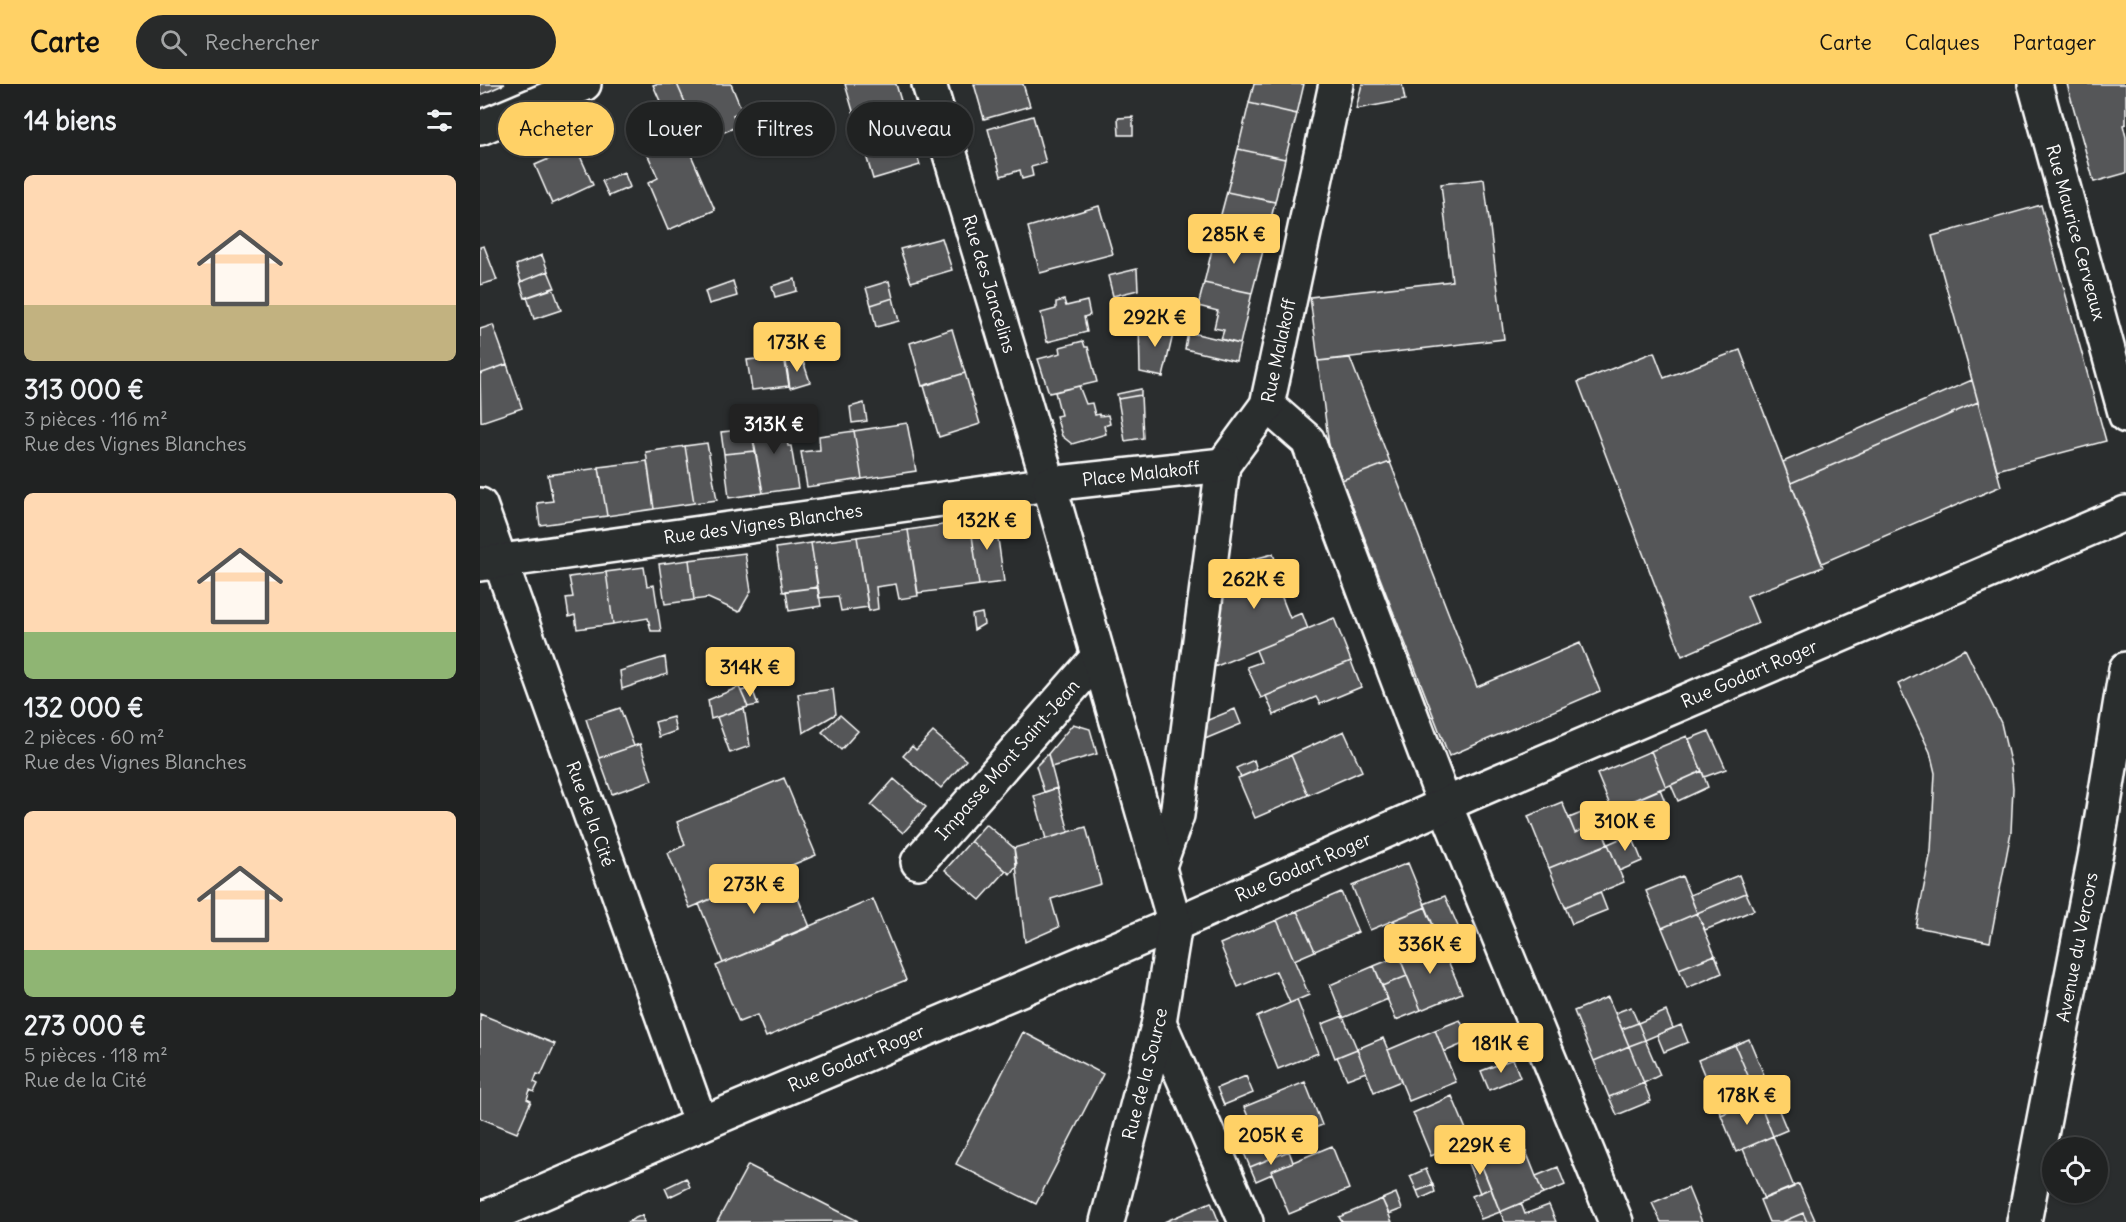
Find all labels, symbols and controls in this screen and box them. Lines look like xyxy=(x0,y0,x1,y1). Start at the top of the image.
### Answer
search box xyxy=(136,15,556,69)
text: Carte xyxy=(30,24,100,60)
icon: search xyxy=(157,26,190,59)
text: Rechercher xyxy=(205,28,320,56)
text: Carte xyxy=(1819,29,1872,56)
text: Calques xyxy=(1905,29,1980,56)
text: Partager xyxy=(2013,29,2096,56)
chip: Acheter xyxy=(498,102,614,156)
chip: Louer xyxy=(626,102,723,156)
chip: Filtres xyxy=(735,102,835,156)
chip: Nouveau xyxy=(847,102,973,156)
text: 14 biens xyxy=(24,104,117,137)
icon: filters xyxy=(423,104,456,137)
street label: Rue Maurice Cerveaux xyxy=(2041,142,2111,323)
street label: Rue des Jancelins xyxy=(958,212,1021,356)
icon: home xyxy=(186,214,294,322)
pin: 285K € xyxy=(1185,214,1283,265)
text: 285K € xyxy=(1202,221,1266,246)
street label: Rue Malakoff xyxy=(1256,295,1301,405)
pin: 292K € xyxy=(1106,297,1204,348)
text: 292K € xyxy=(1123,304,1187,329)
pin: 173K € xyxy=(748,322,846,373)
text: 173K € xyxy=(767,329,827,354)
text: 313 000 € xyxy=(24,373,144,406)
pin: 313K € xyxy=(725,404,823,455)
text: 3 pièces · 116 m² xyxy=(24,406,168,431)
text: 313K € xyxy=(744,411,804,436)
text: Rue des Vignes Blanches xyxy=(24,431,247,456)
street label: Place Malakoff xyxy=(1081,456,1202,491)
street label: Rue des Vignes Blanches xyxy=(662,498,864,549)
pin: 132K € xyxy=(938,500,1036,551)
text: 132K € xyxy=(957,507,1017,532)
icon: home xyxy=(186,532,294,640)
pin: 262K € xyxy=(1205,559,1303,610)
text: 262K € xyxy=(1222,566,1286,591)
street label: Rue Godart Roger xyxy=(1677,634,1821,713)
pin: 314K € xyxy=(701,647,799,698)
text: 314K € xyxy=(720,654,780,679)
street label: Impasse Mont Saint-Jean xyxy=(931,674,1084,845)
text: 132 000 € xyxy=(24,691,144,724)
text: 2 pièces · 60 m² xyxy=(24,724,165,749)
text: Rue des Vignes Blanches xyxy=(24,749,247,774)
street label: Rue de la Cité xyxy=(561,758,620,870)
pin: 310K € xyxy=(1576,801,1674,852)
text: 310K € xyxy=(1594,808,1656,833)
street label: Rue Godart Roger xyxy=(1232,827,1375,907)
icon: home xyxy=(186,850,294,958)
pin: 273K € xyxy=(705,864,803,915)
street label: Avenue du Vercors xyxy=(2051,870,2103,1024)
text: 273K € xyxy=(723,871,785,896)
pin: 336K € xyxy=(1381,924,1479,975)
text: 336K € xyxy=(1398,931,1462,956)
street label: Rue de la Source xyxy=(1117,1006,1172,1142)
text: 273 000 € xyxy=(24,1009,146,1042)
street label: Rue Godart Roger xyxy=(784,1019,929,1097)
pin: 181K € xyxy=(1452,1023,1550,1074)
text: 181K € xyxy=(1472,1030,1530,1055)
text: 5 pièces · 118 m² xyxy=(24,1042,168,1067)
text: Rue de la Cité xyxy=(24,1067,147,1092)
pin: 178K € xyxy=(1698,1075,1796,1126)
text: 178K € xyxy=(1717,1082,1777,1107)
pin: 205K € xyxy=(1222,1115,1320,1166)
text: 205K € xyxy=(1238,1122,1304,1147)
pin: 229K € xyxy=(1431,1125,1529,1176)
text: 229K € xyxy=(1448,1132,1512,1157)
map controls xyxy=(2042,1137,2108,1203)
button: locate xyxy=(2042,1137,2108,1203)

